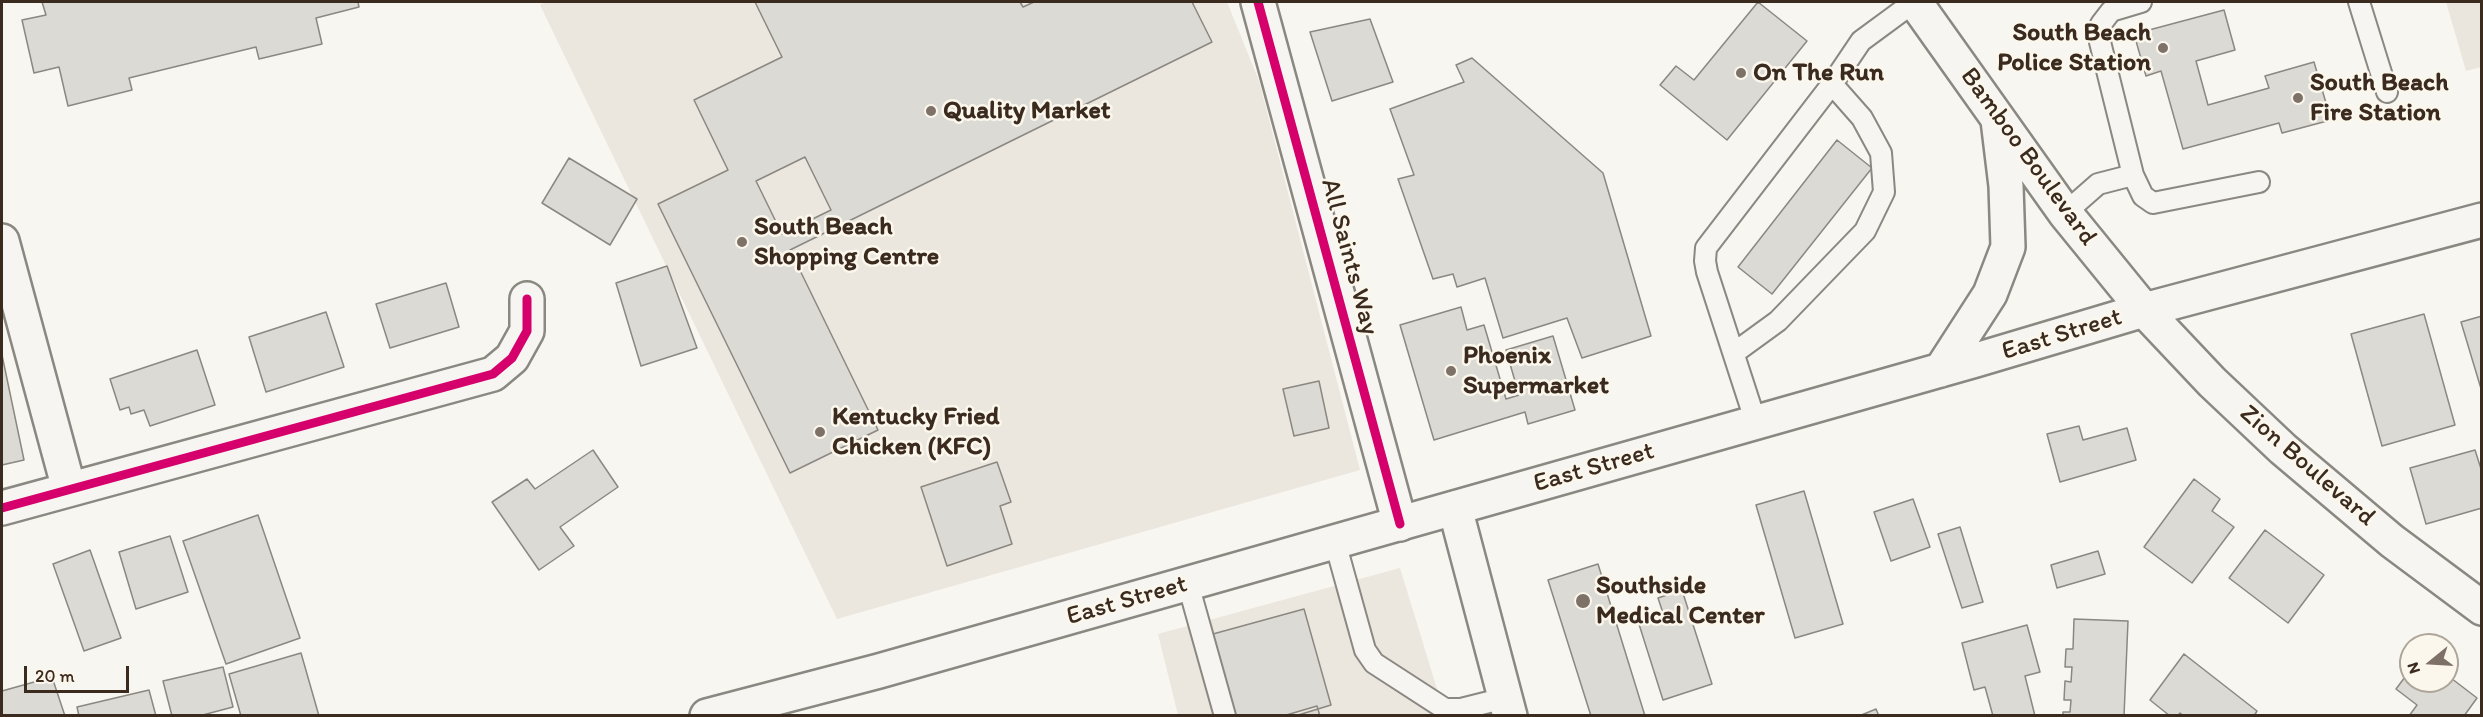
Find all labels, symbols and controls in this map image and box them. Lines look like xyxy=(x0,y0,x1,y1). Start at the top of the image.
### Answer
place label: South Beach Police Station xyxy=(1997,17,2151,78)
marker: South Beach Police Station xyxy=(2156,41,2170,55)
place label: On The Run xyxy=(1753,57,1884,89)
street label: Bamboo Boulevard xyxy=(1953,62,2103,252)
marker: On The Run xyxy=(1734,66,1748,80)
place label: South Beach Fire Station xyxy=(2310,67,2449,128)
marker: South Beach Fire Station xyxy=(2291,91,2305,105)
place label: Quality Market xyxy=(943,95,1111,127)
marker: Quality Market xyxy=(924,104,938,118)
street label: All Saints Way xyxy=(1313,175,1385,339)
place label: South Beach Shopping Centre xyxy=(754,211,939,272)
marker: South Beach Shopping Centre xyxy=(735,235,749,249)
street label: East Street xyxy=(1998,302,2126,368)
place label: Phoenix Supermarket xyxy=(1463,340,1609,402)
marker: Phoenix Supermarket xyxy=(1444,364,1458,378)
street label: Zion Boulevard xyxy=(2233,399,2381,533)
place label: Kentucky Fried Chicken (KFC) xyxy=(832,401,999,462)
marker: Kentucky Fried Chicken (KFC) xyxy=(813,425,827,439)
street label: East Street xyxy=(1530,436,1658,500)
street label: East Street xyxy=(1063,569,1191,633)
place label: Southside Medical Center xyxy=(1596,570,1765,632)
marker: Southside Medical Center xyxy=(1574,592,1592,610)
north arrow xyxy=(2399,633,2459,693)
scale bar xyxy=(27,654,132,692)
text: N xyxy=(2403,660,2424,676)
text: 20 m xyxy=(35,665,75,687)

